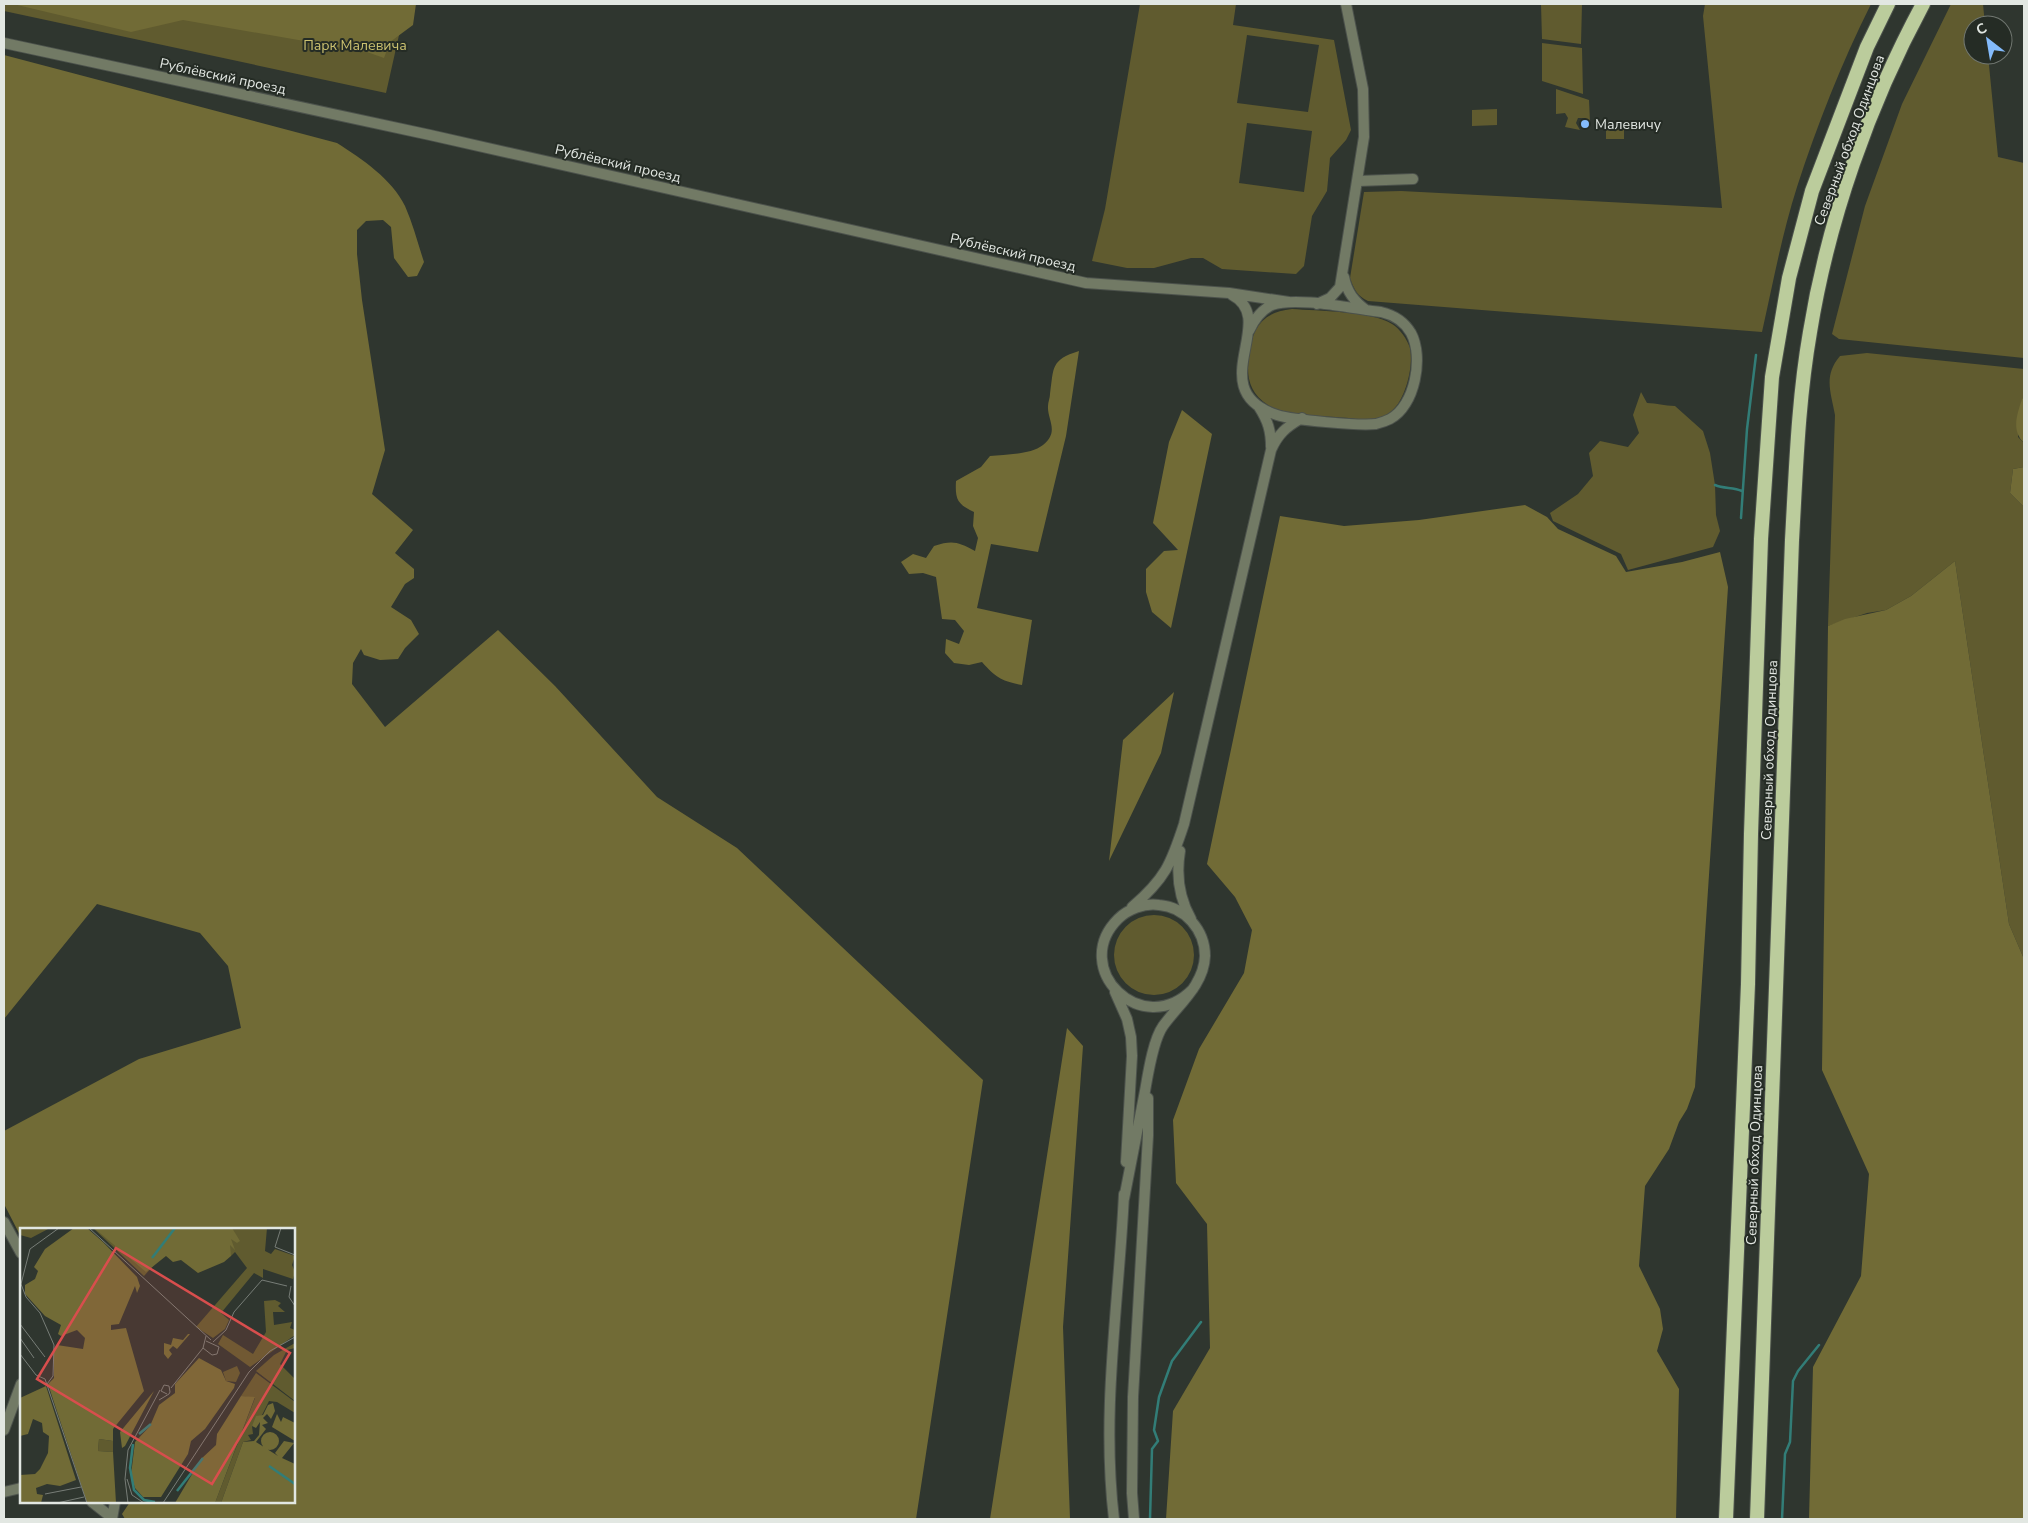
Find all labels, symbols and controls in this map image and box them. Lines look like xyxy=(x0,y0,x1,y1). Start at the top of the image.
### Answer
north arrow xyxy=(1963,15,2013,65)
text: С xyxy=(1973,18,1991,40)
park label: Парк Малевича xyxy=(303,36,407,55)
street label: Северный обход Одинцова xyxy=(1810,52,1889,228)
street label: Рублёвский проезд xyxy=(158,54,288,99)
place label: Малевичу xyxy=(1595,115,1662,134)
marker: Малевичу xyxy=(1579,118,1591,130)
street label: Рублёвский проезд xyxy=(553,140,683,187)
street label: Рублёвский проезд xyxy=(948,229,1078,276)
street label: Северный обход Одинцова xyxy=(1757,660,1782,840)
street label: Северный обход Одинцова xyxy=(1742,1065,1767,1245)
inset map xyxy=(20,1228,295,1503)

